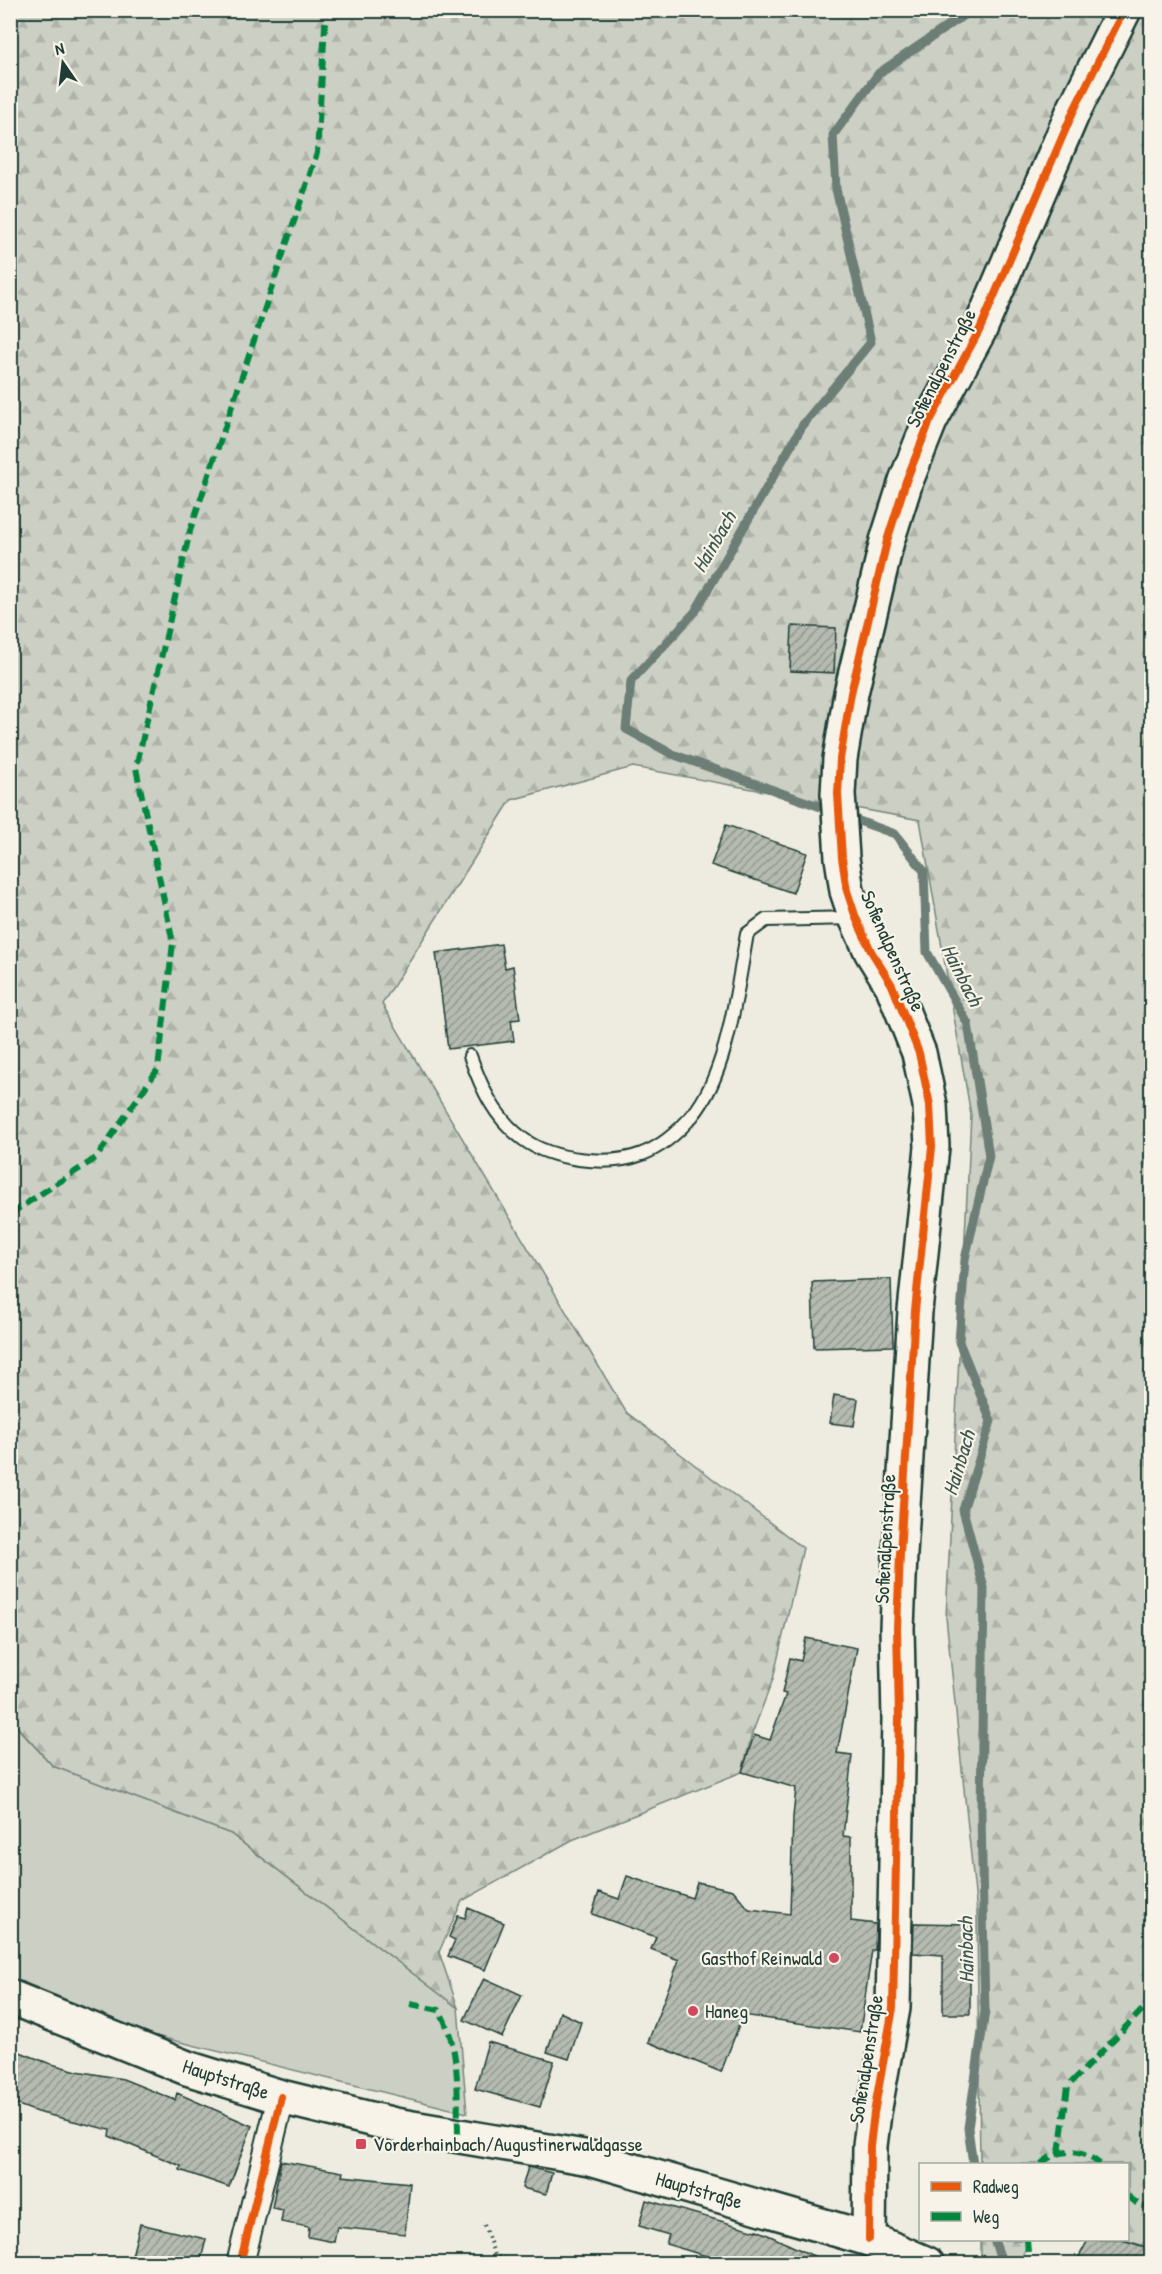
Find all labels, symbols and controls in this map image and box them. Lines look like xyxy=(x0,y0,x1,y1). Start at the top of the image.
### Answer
north arrow xyxy=(33,33,93,93)
text: N xyxy=(53,37,67,60)
street label: Sofienalpenstraße xyxy=(899,304,982,432)
water label: Hainbach xyxy=(684,505,743,578)
street label: Sofienalpenstraße xyxy=(855,886,932,1016)
water label: Hainbach xyxy=(935,939,991,1012)
water label: Hainbach xyxy=(935,1426,982,1499)
street label: Sofienalpenstraße xyxy=(868,1474,901,1604)
water label: Hainbach xyxy=(950,1916,981,1983)
place label: Gasthof Reinwald xyxy=(701,1944,822,1971)
marker: Gasthof Reinwald xyxy=(827,1951,841,1965)
street label: Sofienalpenstraße xyxy=(842,1993,889,2125)
place label: Haneg xyxy=(705,1997,748,2024)
marker: Haneg xyxy=(686,2004,700,2018)
street label: Hauptstraße xyxy=(180,2052,273,2105)
place label: Vorderhainbach/Augustinerwaldgasse xyxy=(373,2130,643,2157)
marker: Vorderhainbach/Augustinerwaldgasse xyxy=(354,2137,368,2151)
legend xyxy=(919,2163,1129,2241)
street label: Hauptstraße xyxy=(652,2164,746,2215)
text: Radweg xyxy=(973,2174,1019,2199)
text: Weg xyxy=(973,2204,999,2229)

